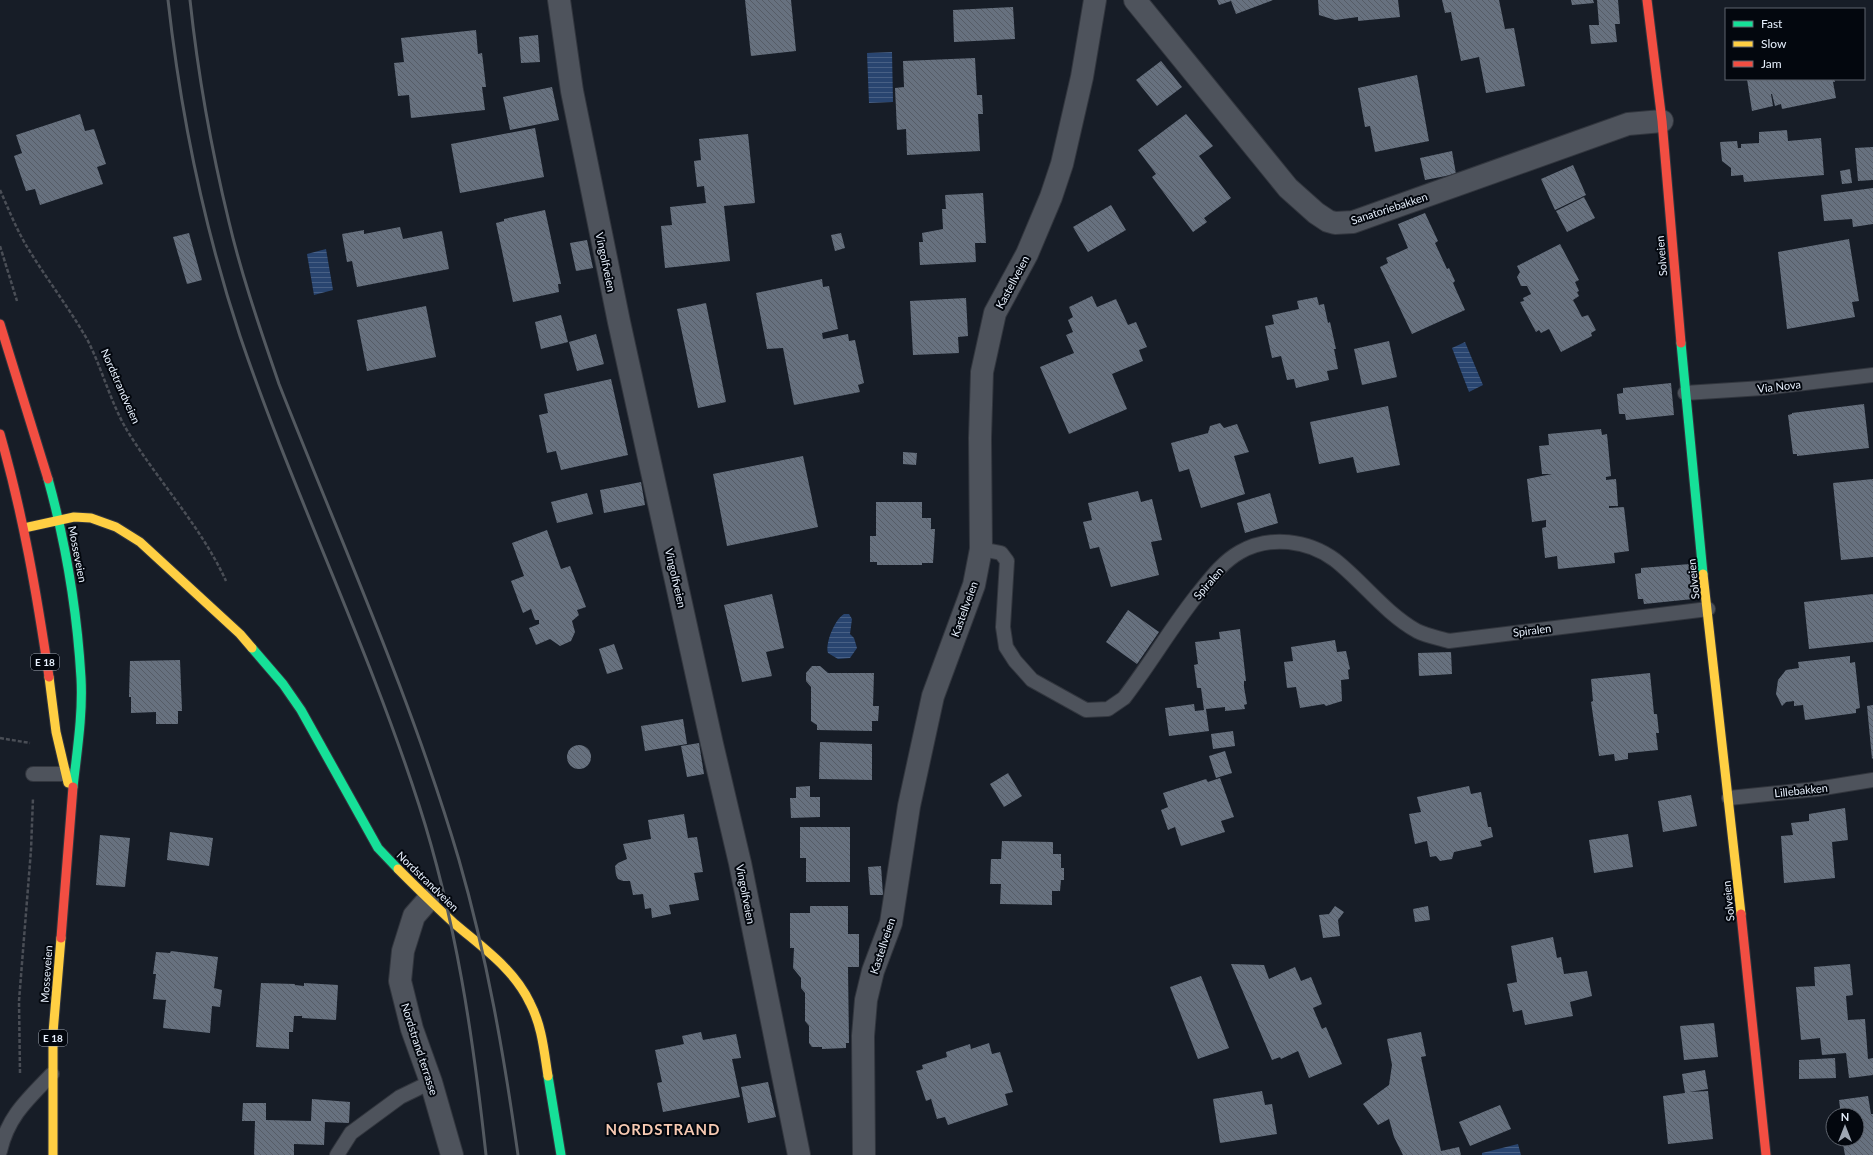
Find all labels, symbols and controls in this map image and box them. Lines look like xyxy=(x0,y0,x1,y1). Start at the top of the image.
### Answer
legend xyxy=(1725,8,1865,80)
text: Fast xyxy=(1761,16,1783,31)
text: Slow xyxy=(1761,36,1787,51)
text: Jam xyxy=(1761,56,1782,71)
street label: Sanatoriebakken xyxy=(1349,189,1429,227)
street label: Vingolfveien xyxy=(593,231,619,293)
street label: Solveien xyxy=(1653,235,1669,277)
street label: Kastellveien xyxy=(993,253,1031,311)
street label: Nordstrandveien xyxy=(99,346,143,426)
street label: Via Nova xyxy=(1757,377,1801,395)
street label: Mosseveien xyxy=(66,525,90,583)
street label: Vingolfveien xyxy=(663,547,689,609)
street label: Solveien xyxy=(1684,558,1702,600)
street label: Spiralen xyxy=(1190,564,1226,602)
street label: Kastellveien xyxy=(948,579,980,639)
street label: Spiralen xyxy=(1512,621,1552,639)
road number: E 18 xyxy=(31,654,59,670)
street label: Lillebakken xyxy=(1774,781,1828,799)
street label: Nordstrandveien xyxy=(394,848,462,914)
street label: Vingolfveien xyxy=(734,863,758,925)
street label: Solveien xyxy=(1719,880,1737,922)
street label: Kastellveien xyxy=(867,916,897,976)
street label: Mosseveien xyxy=(38,945,54,1003)
street label: Nordstrand terrasse xyxy=(399,1001,441,1097)
road number: E 18 xyxy=(39,1030,67,1046)
north arrow xyxy=(1825,1107,1865,1147)
text: N xyxy=(1841,1110,1849,1123)
district label: NORDSTRAND xyxy=(606,1120,720,1138)

